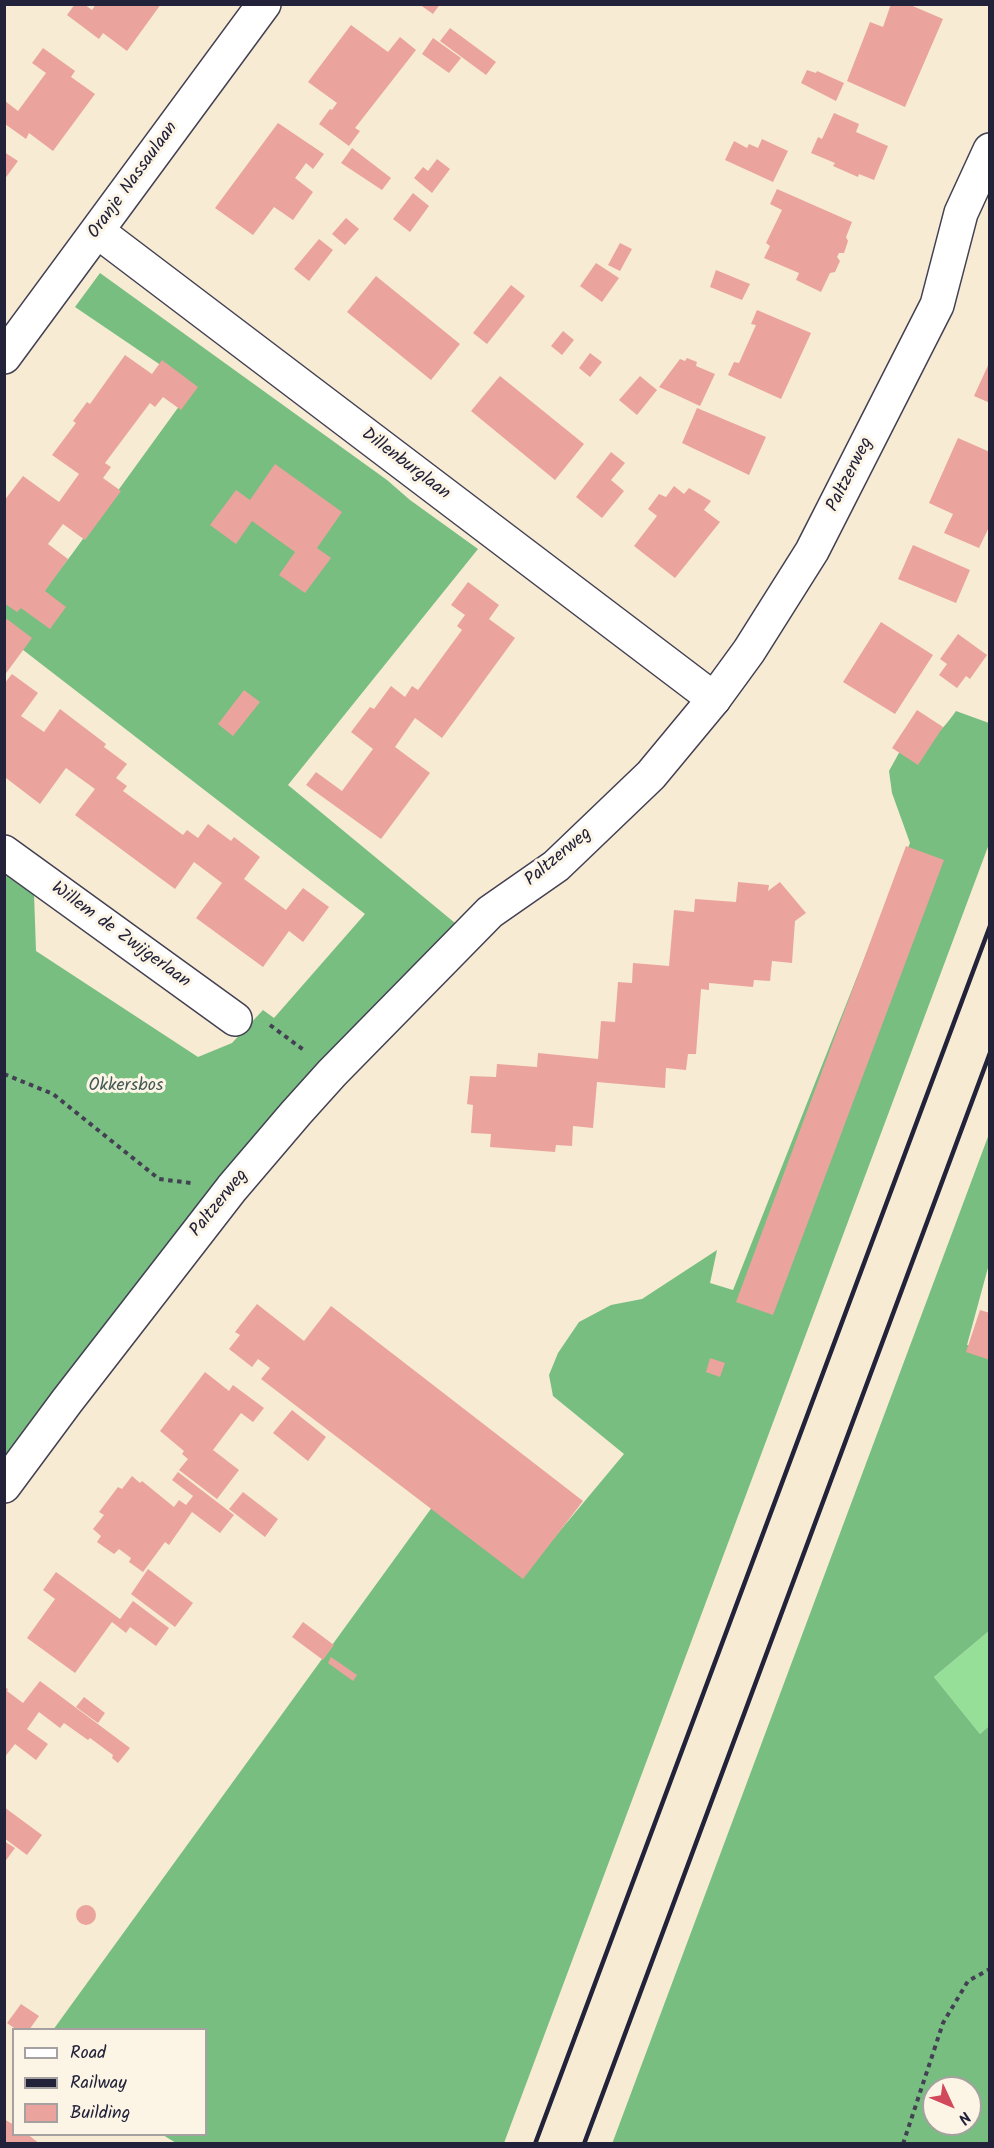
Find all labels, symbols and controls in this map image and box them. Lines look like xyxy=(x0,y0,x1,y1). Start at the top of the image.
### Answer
street label: Oranje Nassaulaan xyxy=(84,118,184,244)
street label: Dillenburglaan xyxy=(356,425,454,505)
street label: Paltzerweg xyxy=(823,434,879,516)
street label: Paltzerweg xyxy=(521,824,597,892)
street label: Willem de Zwijgerlaan xyxy=(46,878,194,994)
park label: Okkersbos xyxy=(89,1076,163,1098)
street label: Paltzerweg xyxy=(186,1166,254,1242)
legend xyxy=(12,2028,207,2136)
text: Road xyxy=(70,2039,106,2068)
text: Railway xyxy=(70,2069,127,2098)
north arrow xyxy=(922,2076,982,2136)
text: Building xyxy=(70,2099,130,2128)
text: N xyxy=(951,2105,976,2130)

